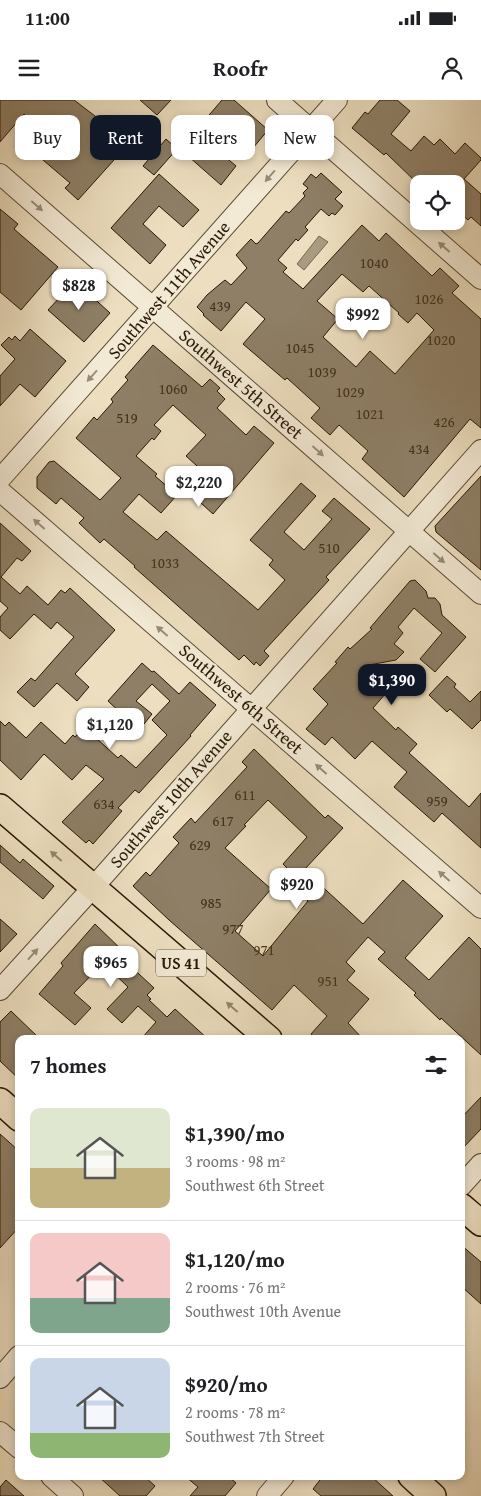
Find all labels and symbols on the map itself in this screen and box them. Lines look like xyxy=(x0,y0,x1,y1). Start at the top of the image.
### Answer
one-way arrow xyxy=(264,169,275,182)
one-way arrow xyxy=(30,200,43,211)
street label: Southwest 11th Avenue xyxy=(101,215,236,365)
one-way arrow xyxy=(439,241,451,253)
house number: 1040 xyxy=(360,252,388,273)
pin: $828 xyxy=(49,268,109,311)
house number: 1026 xyxy=(415,288,443,309)
house number: 439 xyxy=(209,295,231,316)
pin: $992 xyxy=(333,298,393,340)
street label: Southwest 5th Street xyxy=(173,322,310,446)
house number: 1020 xyxy=(427,329,455,350)
house number: 1045 xyxy=(286,337,314,358)
house number: 1039 xyxy=(308,361,336,382)
one-way arrow xyxy=(87,370,98,383)
house number: 1060 xyxy=(159,378,187,399)
house number: 1029 xyxy=(336,381,364,402)
house number: 1021 xyxy=(356,403,384,424)
house number: 519 xyxy=(116,407,138,428)
house number: 426 xyxy=(433,411,455,432)
house number: 434 xyxy=(408,438,430,459)
one-way arrow xyxy=(311,445,323,457)
pin: $2,220 xyxy=(158,466,240,508)
one-way arrow xyxy=(33,519,46,530)
house number: 510 xyxy=(318,537,340,558)
house number: 1033 xyxy=(151,552,179,573)
one-way arrow xyxy=(433,552,445,564)
one-way arrow xyxy=(156,625,168,637)
street label: Southwest 6th Street xyxy=(173,637,310,761)
pin: $1,390 xyxy=(351,664,433,706)
pin: $1,120 xyxy=(69,708,151,750)
street label: Southwest 10th Avenue xyxy=(103,724,238,874)
one-way arrow xyxy=(316,763,328,775)
house number: 611 xyxy=(234,784,256,805)
house number: 959 xyxy=(426,790,448,811)
house number: 634 xyxy=(93,793,115,814)
house number: 617 xyxy=(212,810,234,831)
house number: 629 xyxy=(189,834,211,855)
one-way arrow xyxy=(50,850,63,861)
pin: $920 xyxy=(267,868,327,910)
one-way arrow xyxy=(438,870,451,881)
house number: 985 xyxy=(200,892,222,913)
house number: 977 xyxy=(222,918,244,939)
house number: 971 xyxy=(253,939,275,960)
pin: $965 xyxy=(81,946,141,988)
one-way arrow xyxy=(27,948,39,960)
road number: US 41 xyxy=(156,950,206,976)
house number: 951 xyxy=(317,970,339,991)
one-way arrow xyxy=(226,1001,238,1013)

